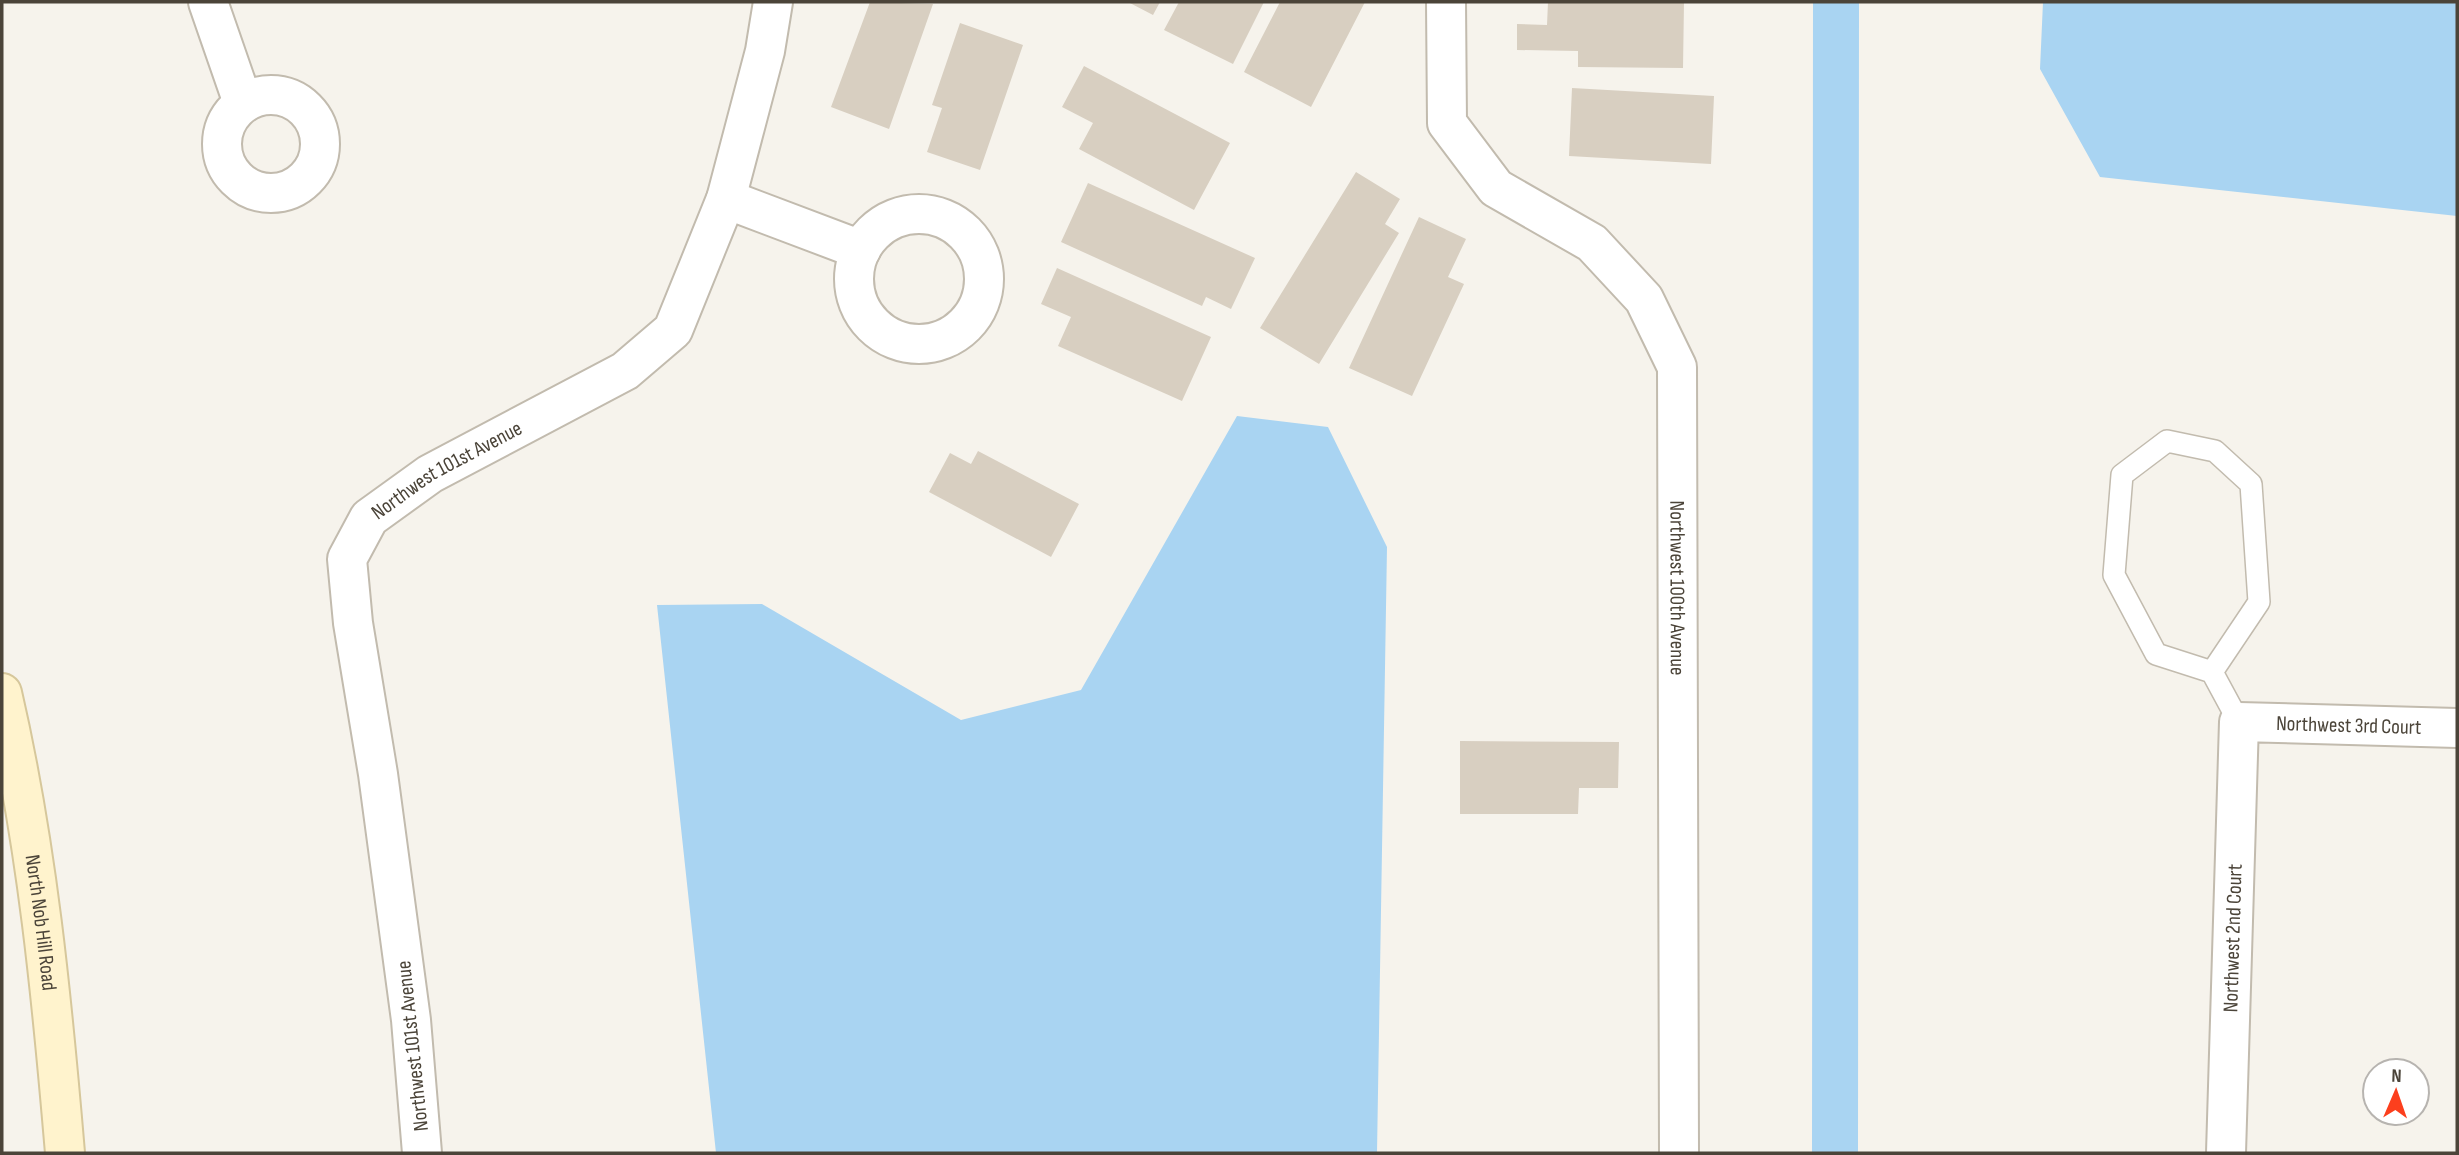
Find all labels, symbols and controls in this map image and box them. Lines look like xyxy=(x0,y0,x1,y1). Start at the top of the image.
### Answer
street label: Northwest 101st Avenue xyxy=(367,416,526,525)
street label: Northwest 100th Avenue xyxy=(1664,500,1690,675)
street label: Northwest 3rd Court xyxy=(2276,711,2422,740)
street label: North Nob Hill Road xyxy=(20,853,62,992)
street label: Northwest 2nd Court xyxy=(2218,864,2248,1013)
street label: Northwest 101st Avenue xyxy=(391,960,434,1132)
north arrow xyxy=(2361,1057,2431,1127)
text: N xyxy=(2391,1065,2402,1088)

